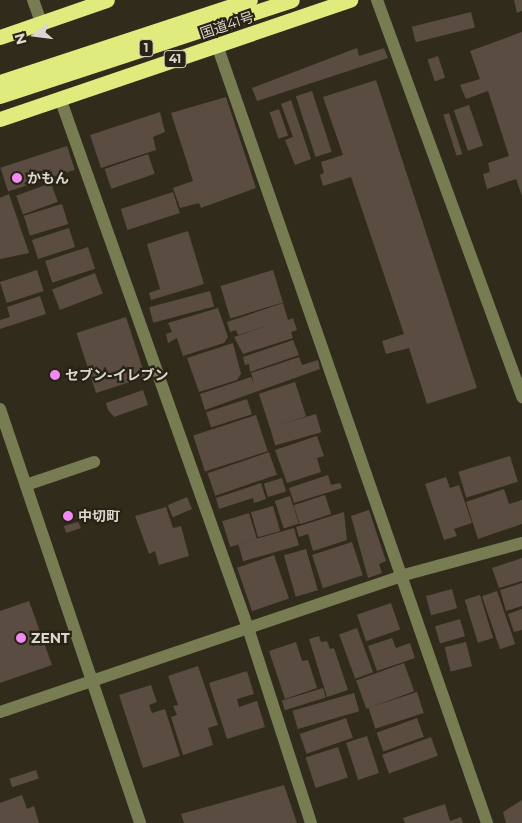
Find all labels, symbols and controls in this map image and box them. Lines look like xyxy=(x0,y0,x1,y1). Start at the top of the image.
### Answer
street label: 国道41号 xyxy=(198,8,256,42)
north arrow xyxy=(10,10,60,60)
text: N xyxy=(10,31,31,47)
road number: 1 xyxy=(138,38,154,58)
road number: 41 xyxy=(162,50,188,68)
place label: かもん xyxy=(27,170,69,186)
marker: かもん xyxy=(11,172,23,184)
place label: セブン-イレブン xyxy=(65,367,168,383)
marker: セブン-イレブン xyxy=(49,369,61,381)
place label: 中切町 xyxy=(78,508,120,524)
marker: 中切町 xyxy=(62,510,74,522)
place label: ZENT xyxy=(31,630,70,646)
marker: ZENT xyxy=(15,632,27,644)

